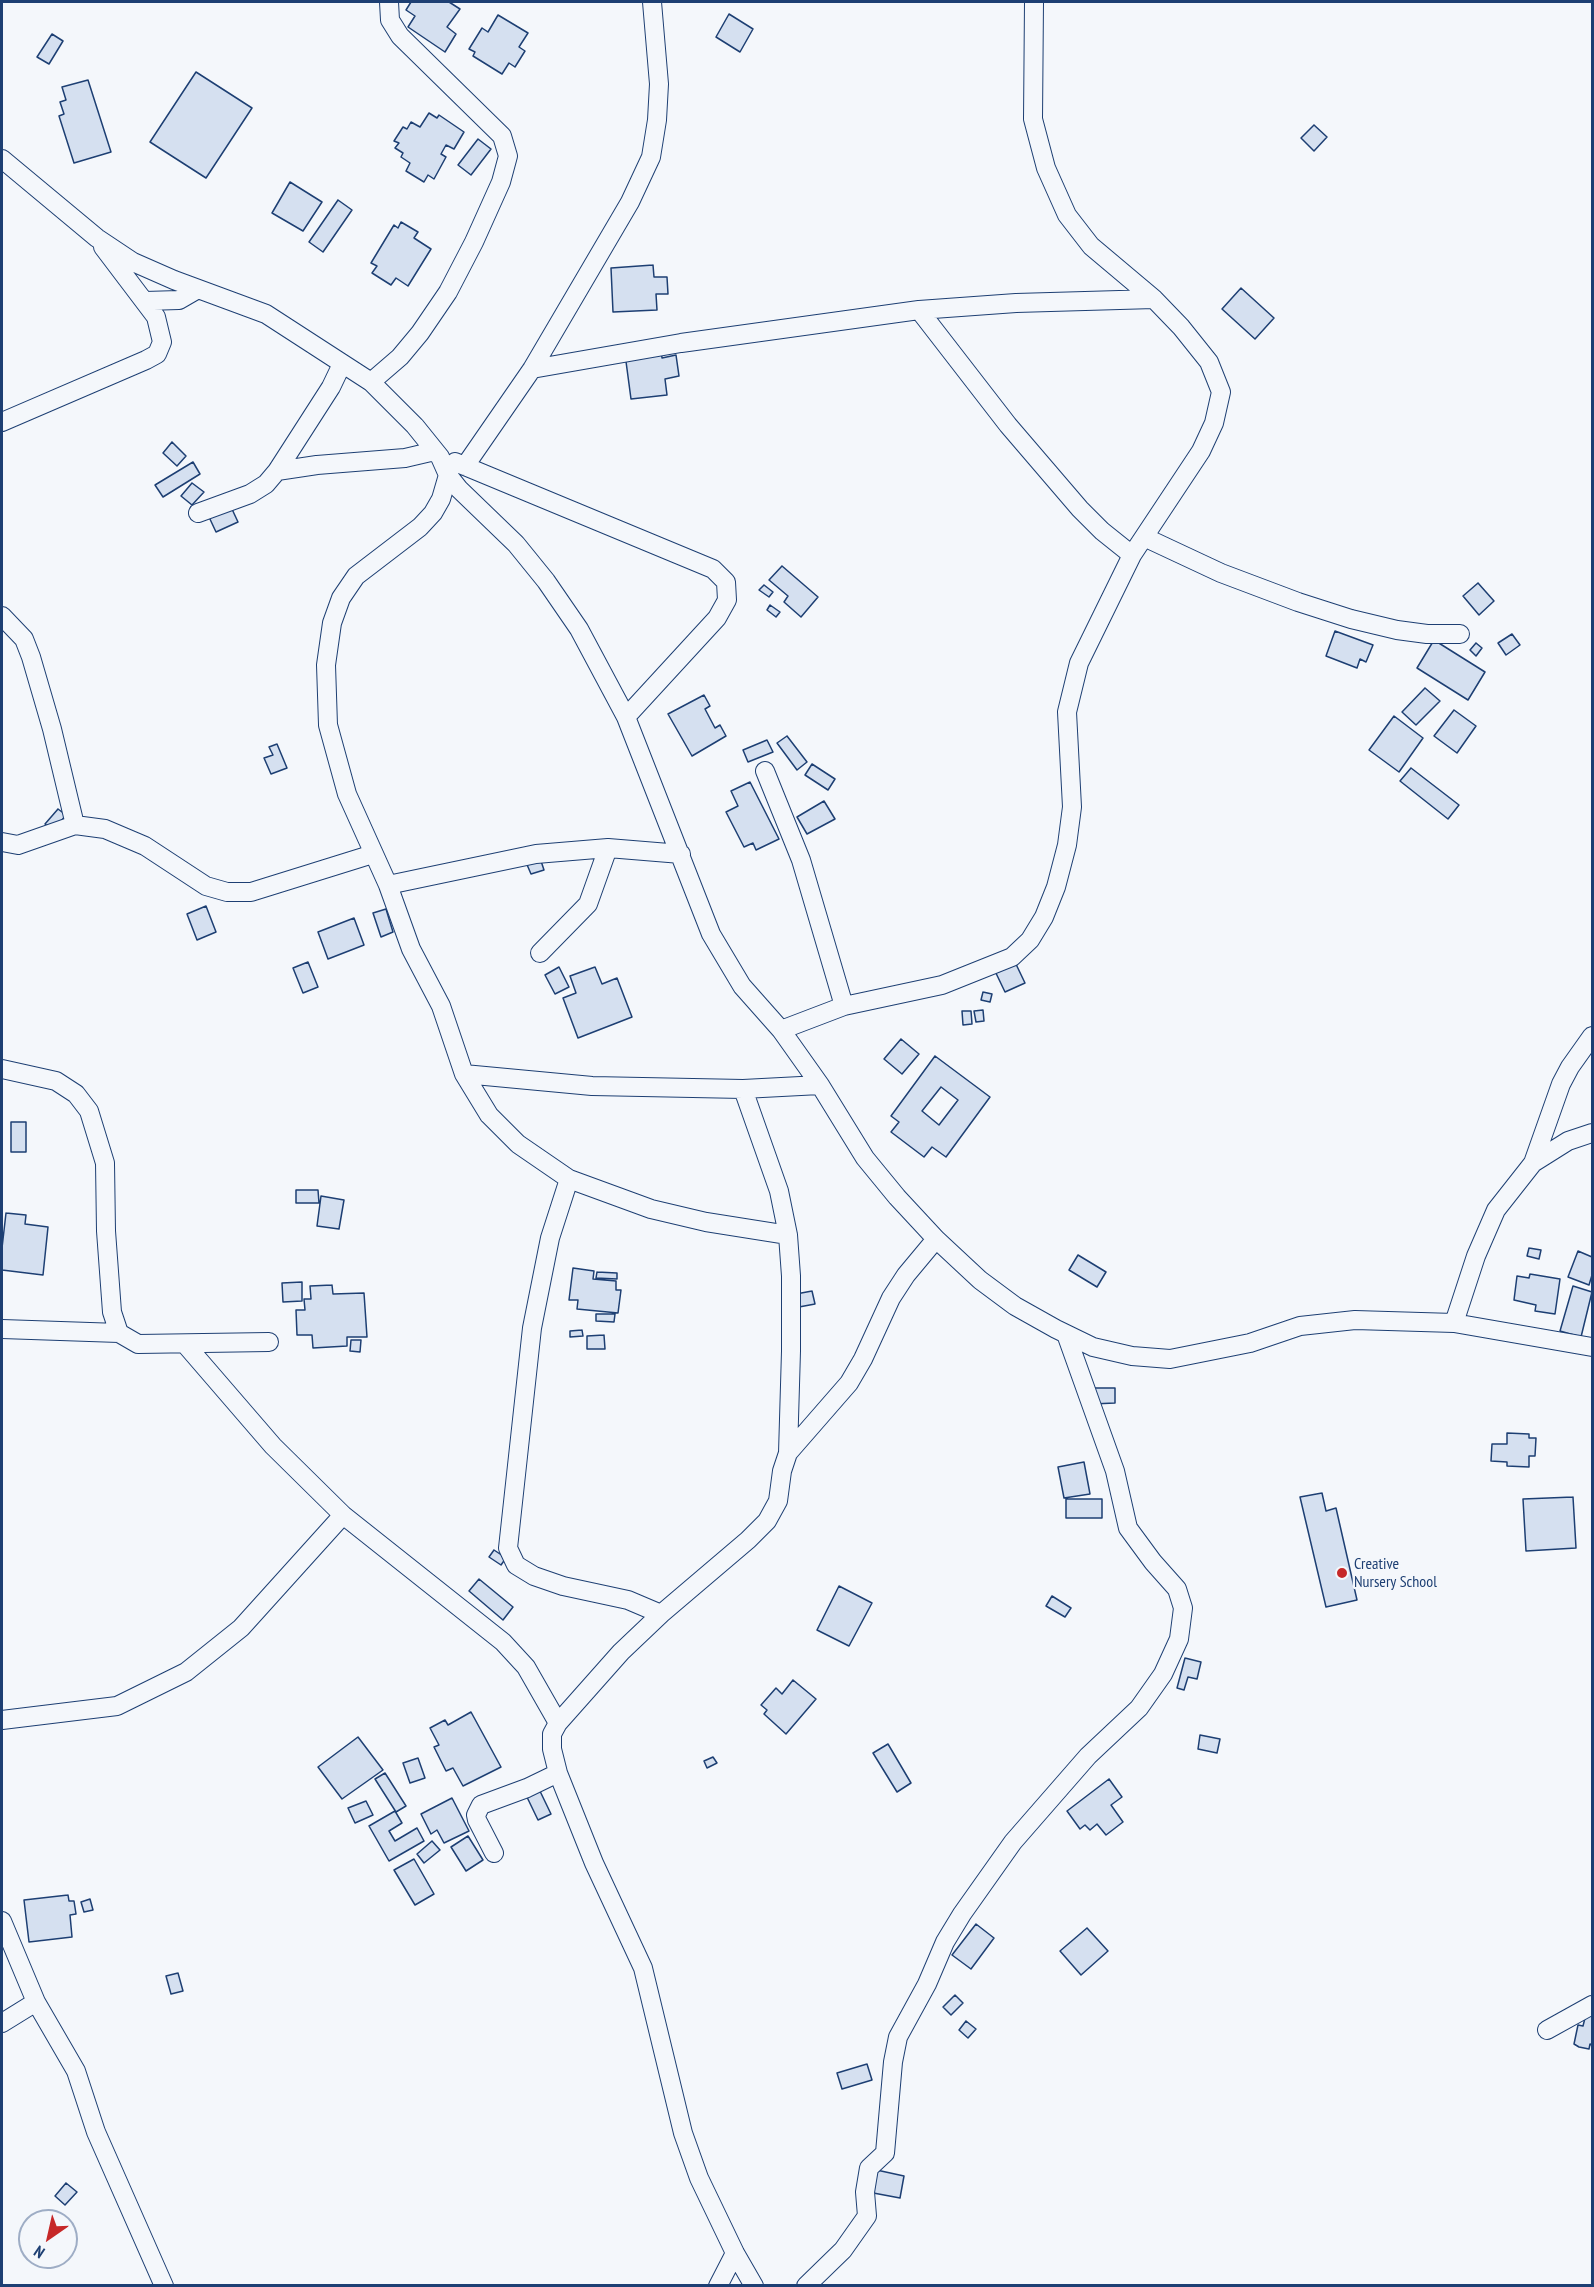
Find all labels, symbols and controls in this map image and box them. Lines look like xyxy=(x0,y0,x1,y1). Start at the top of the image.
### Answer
place label: Creative Nursery School xyxy=(1354,1554,1437,1592)
marker: Creative Nursery School xyxy=(1335,1566,1349,1580)
north arrow xyxy=(18,2209,78,2269)
text: N xyxy=(30,2242,48,2263)

